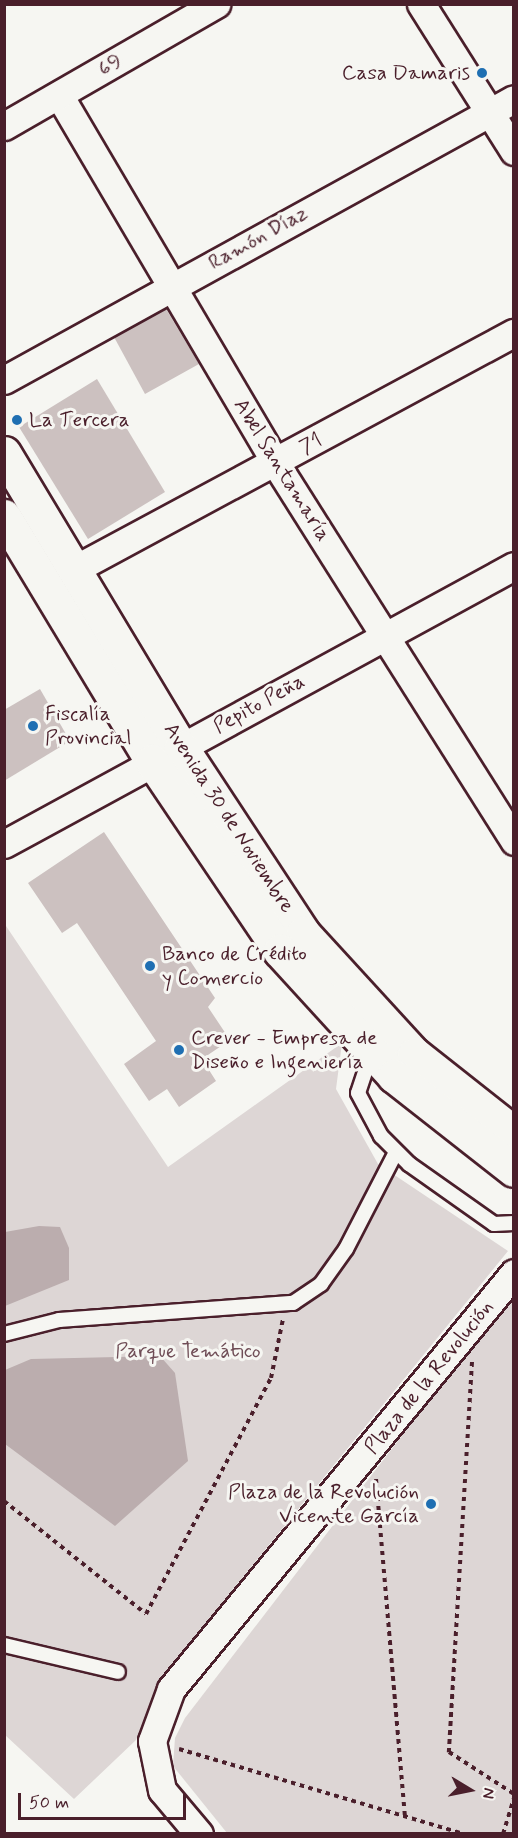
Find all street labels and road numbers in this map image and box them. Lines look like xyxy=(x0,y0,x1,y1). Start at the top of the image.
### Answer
street label: 69 xyxy=(94,48,126,82)
street label: Ramón Díaz xyxy=(204,200,312,276)
street label: Abel Santamaría xyxy=(231,398,333,542)
street label: 71 xyxy=(295,428,327,460)
street label: Pepito Peña xyxy=(209,669,309,739)
street label: Avenida 30 de Noviembre xyxy=(158,718,300,918)
street label: Plaza de la Revolución xyxy=(359,1294,499,1460)

